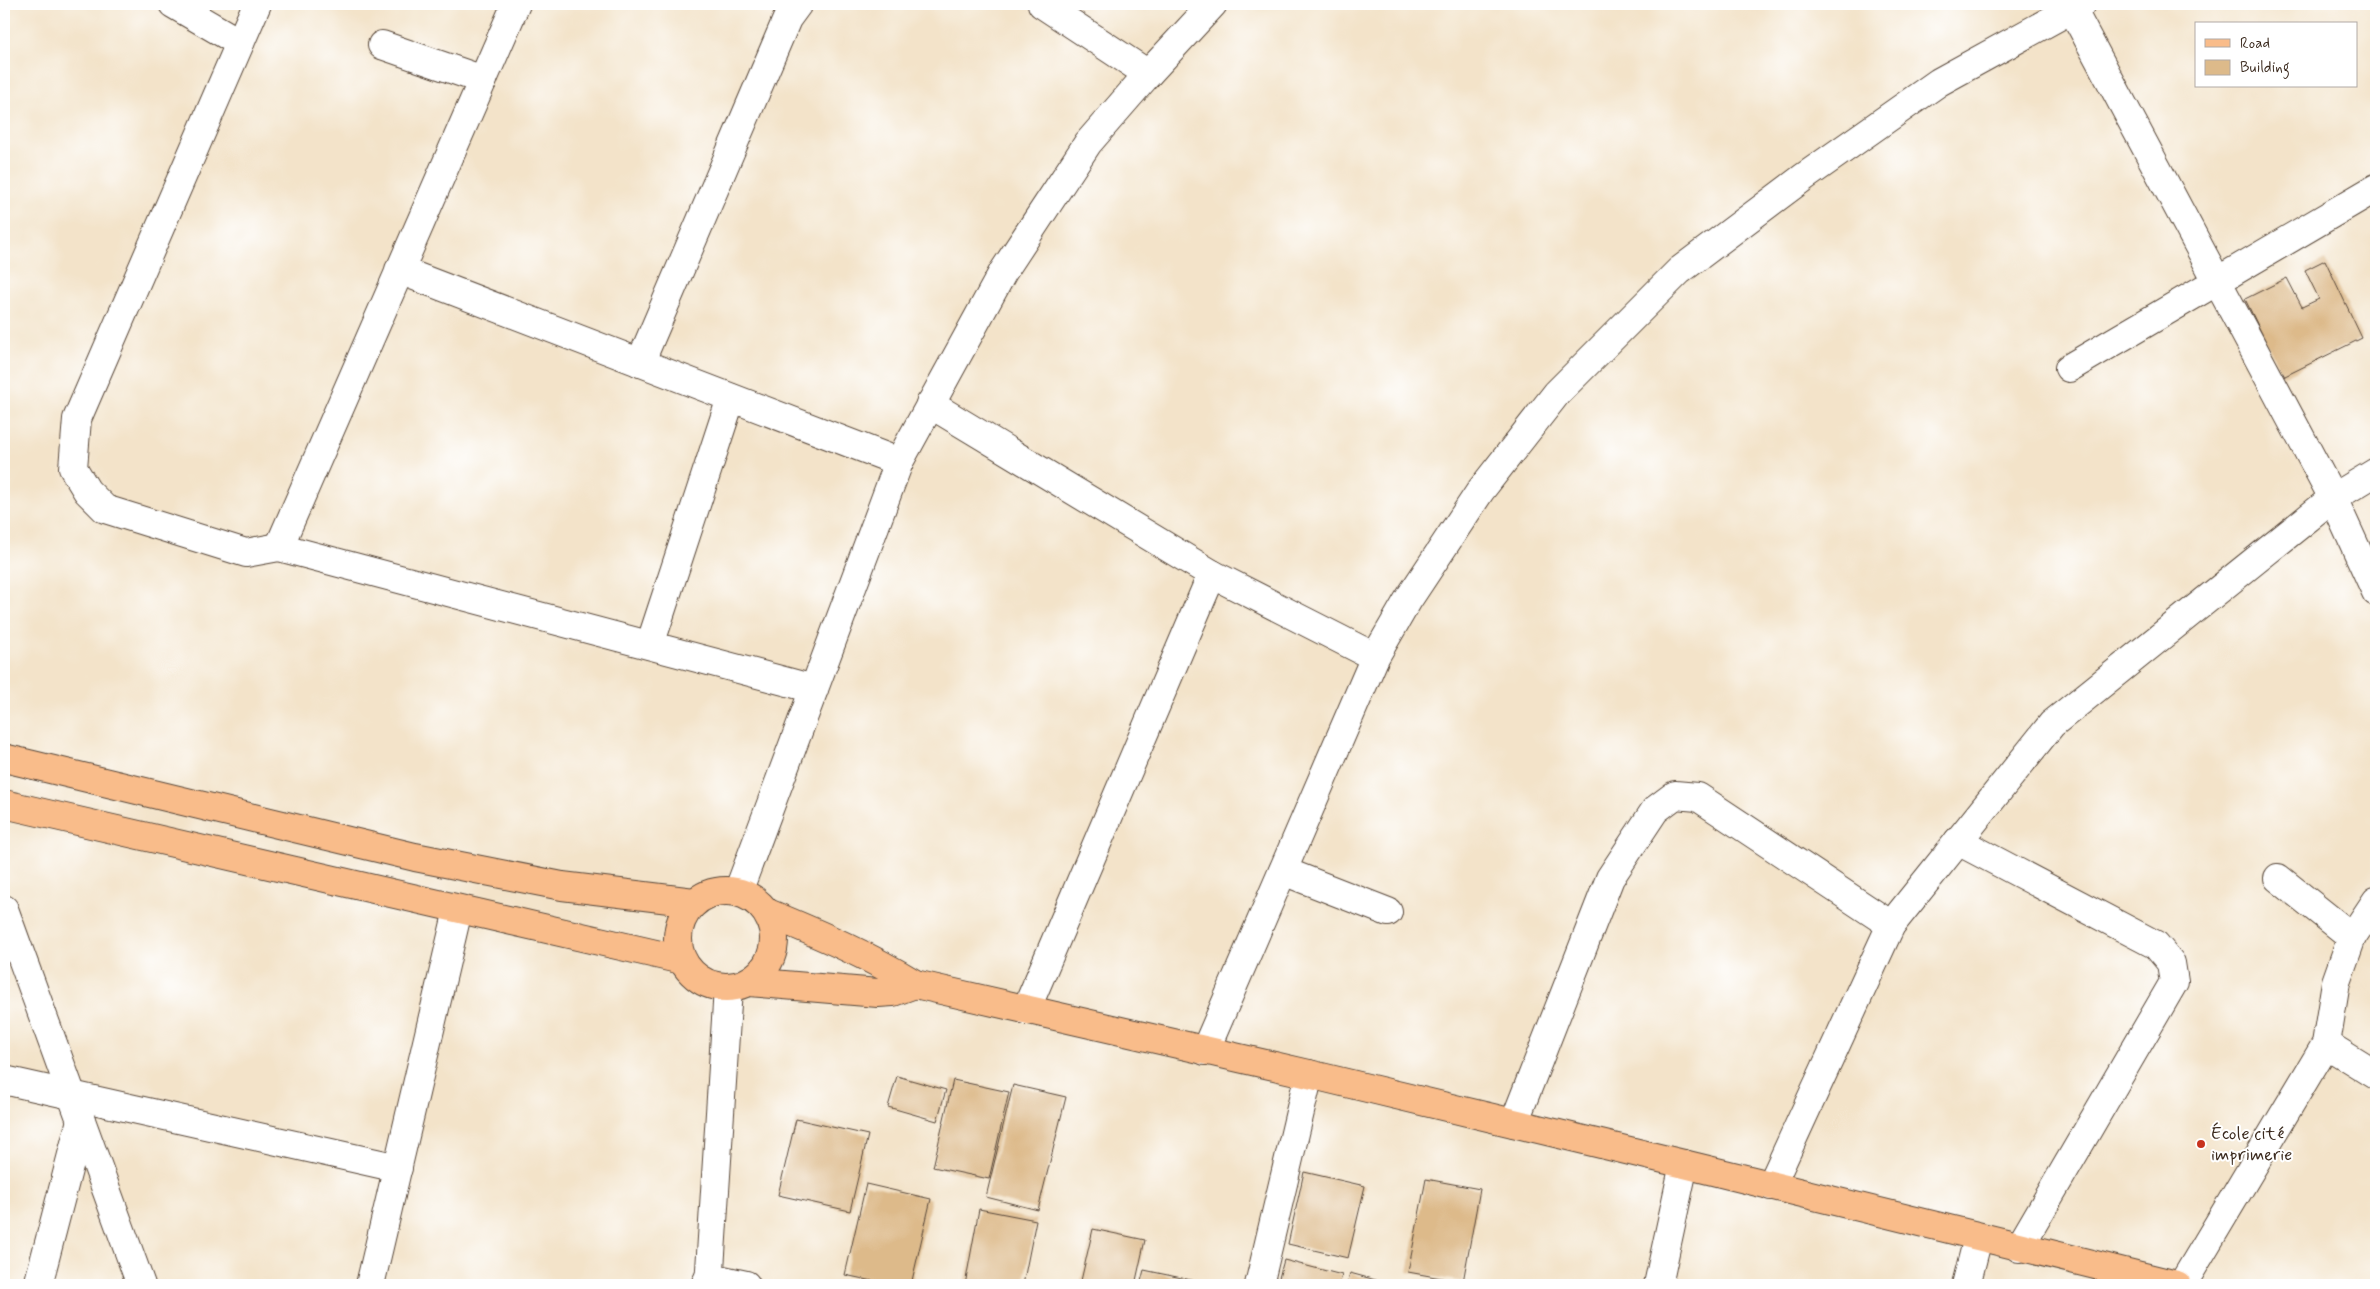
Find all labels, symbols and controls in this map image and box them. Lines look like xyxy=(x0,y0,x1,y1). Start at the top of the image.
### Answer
legend xyxy=(2195,22,2358,88)
text: Road xyxy=(2240,34,2270,54)
text: Building xyxy=(2240,58,2290,79)
place label: École cité imprimerie xyxy=(2211,1122,2292,1167)
marker: École cité imprimerie xyxy=(2195,1138,2207,1150)

